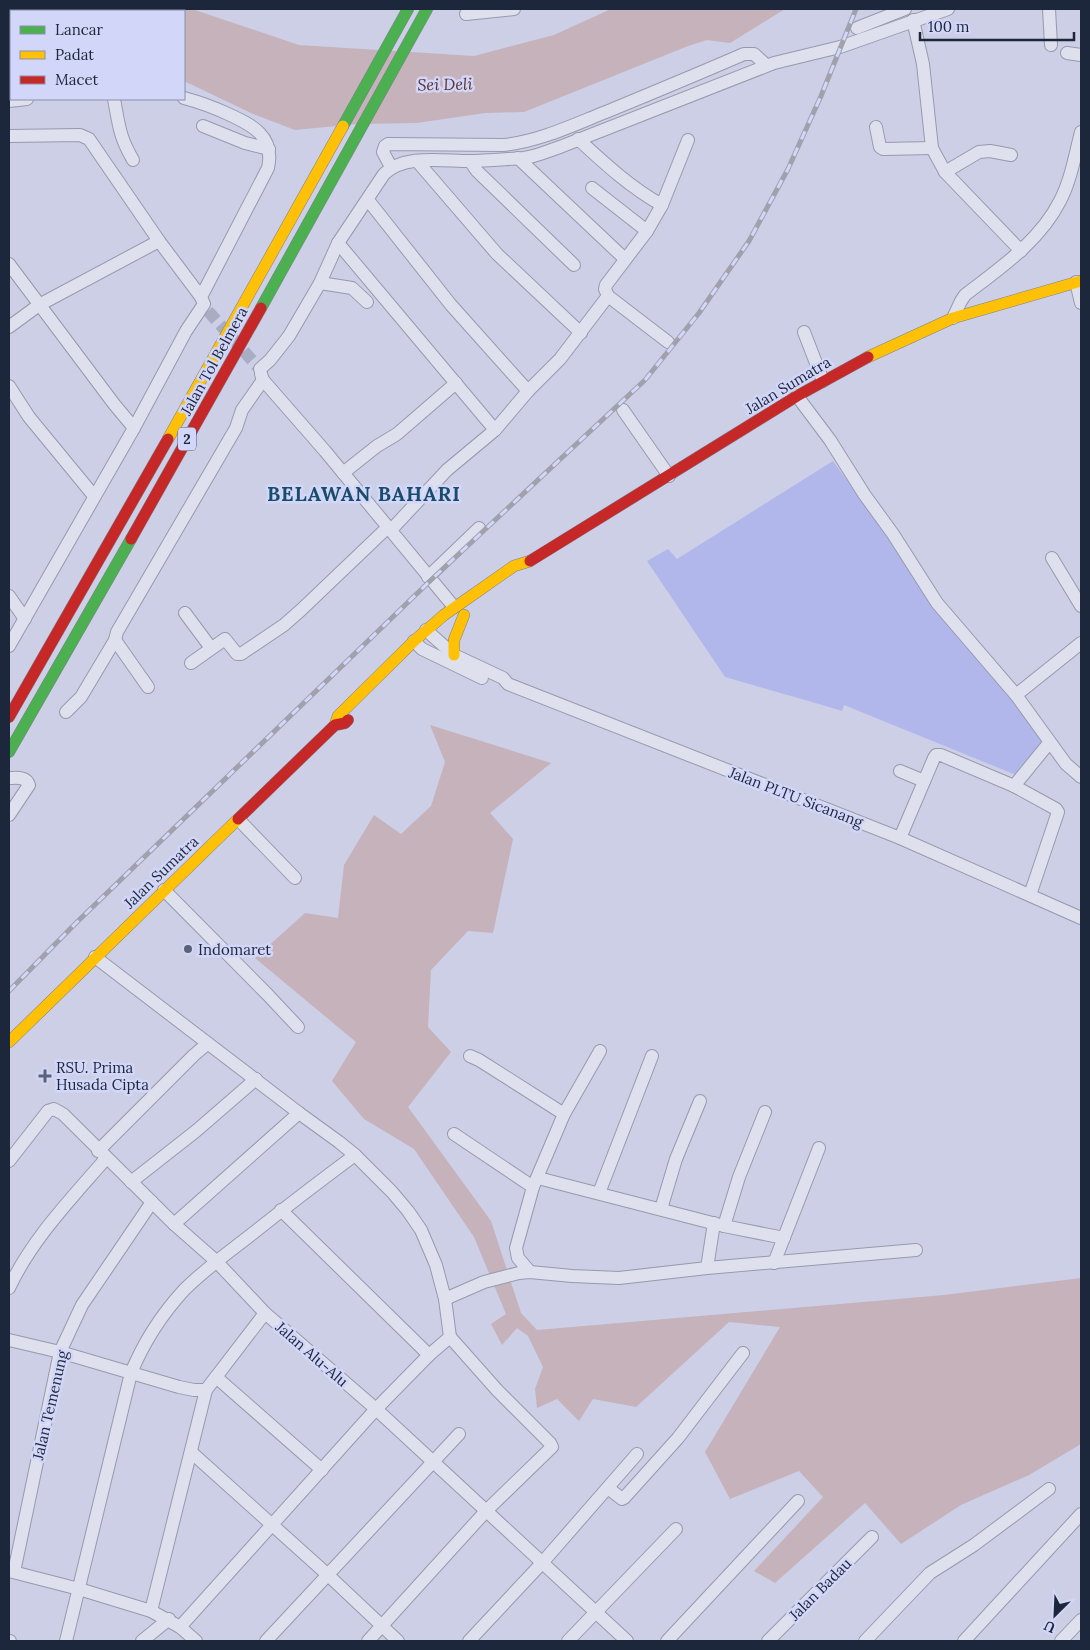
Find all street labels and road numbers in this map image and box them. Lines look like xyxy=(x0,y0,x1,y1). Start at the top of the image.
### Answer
street label: Jalan Tol Belmera xyxy=(176,303,252,419)
street label: Jalan Sumatra xyxy=(741,352,834,418)
road number: 2 xyxy=(178,428,196,450)
street label: Jalan PLTU Sicanang xyxy=(725,762,866,832)
street label: Jalan Sumatra xyxy=(119,832,202,913)
street label: Jalan Alu-Alu xyxy=(271,1317,352,1391)
street label: Jalan Temenung xyxy=(28,1348,72,1463)
street label: Jalan Badau xyxy=(784,1554,855,1625)

